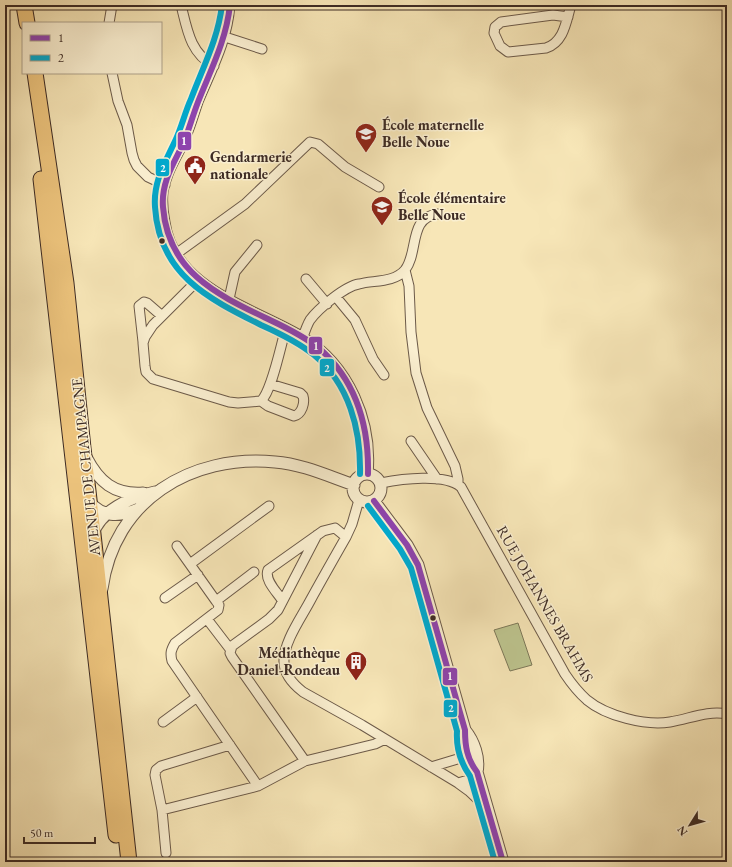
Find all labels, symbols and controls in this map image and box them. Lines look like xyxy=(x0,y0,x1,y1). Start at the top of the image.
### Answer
legend xyxy=(22,22,162,74)
text: 1 xyxy=(58,30,64,46)
text: 2 xyxy=(58,50,64,66)
place label: École maternelle Belle Noue xyxy=(382,115,484,151)
school or university icon: École maternelle Belle Noue xyxy=(353,121,379,154)
line badge: 1 xyxy=(177,131,192,151)
text: 1 xyxy=(181,134,187,148)
place label: Gendarmerie nationale xyxy=(210,147,292,183)
public building icon: Gendarmerie nationale xyxy=(182,153,208,186)
line badge: 2 xyxy=(155,158,170,177)
text: 2 xyxy=(160,161,166,175)
place label: École élémentaire Belle Noue xyxy=(398,188,506,224)
school or university icon: École élémentaire Belle Noue xyxy=(369,194,395,227)
unlabelled marker xyxy=(157,236,167,246)
line badge: 1 xyxy=(308,336,323,355)
text: 1 xyxy=(313,339,319,353)
line badge: 2 xyxy=(319,358,335,377)
text: 2 xyxy=(324,361,330,375)
street label: AVENUE DE CHAMPAGNE xyxy=(67,377,104,558)
street label: RUE JOHANNES BRAHMS xyxy=(493,522,598,685)
unlabelled marker xyxy=(428,613,438,623)
place label: Médiathèque Daniel-Rondeau xyxy=(237,643,341,679)
building icon: Médiathèque Daniel-Rondeau xyxy=(343,649,369,682)
line badge: 1 xyxy=(442,667,458,686)
text: 1 xyxy=(447,669,453,683)
line badge: 2 xyxy=(443,699,458,718)
text: 2 xyxy=(448,701,454,715)
north arrow xyxy=(670,805,710,845)
scale bar xyxy=(24,819,95,845)
text: N xyxy=(674,823,690,839)
text: 50 m xyxy=(30,825,54,841)

